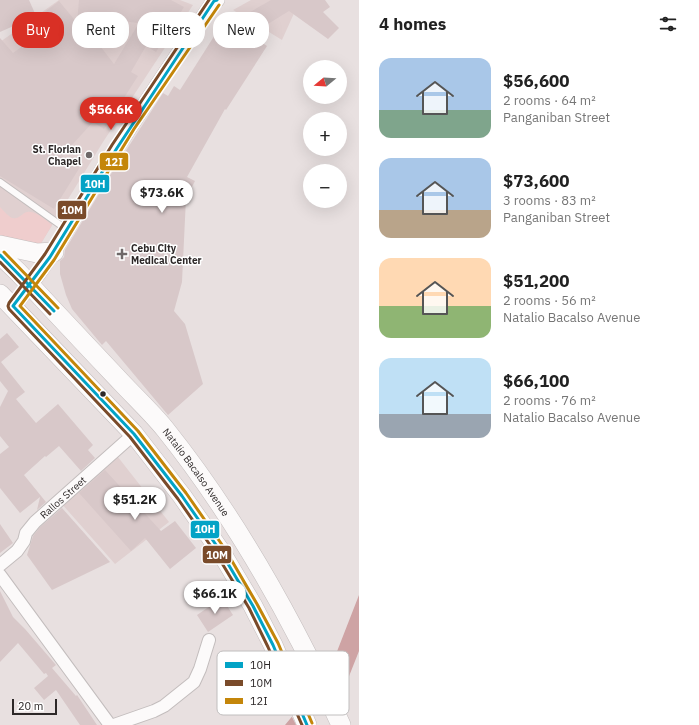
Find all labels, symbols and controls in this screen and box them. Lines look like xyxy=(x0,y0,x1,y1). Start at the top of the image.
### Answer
chip: Buy xyxy=(12,12,64,48)
chip: Rent xyxy=(72,12,129,48)
chip: Filters xyxy=(137,12,205,48)
chip: New xyxy=(213,12,269,48)
text: 4 homes xyxy=(379,13,446,35)
icon: filters xyxy=(657,13,679,35)
north arrow xyxy=(303,60,347,104)
map controls xyxy=(303,60,347,208)
text: $56,600 xyxy=(503,70,570,92)
icon: home xyxy=(411,74,459,122)
text: 2 rooms · 64 m² xyxy=(503,92,596,109)
pin: $56.6K xyxy=(78,97,144,131)
text: $56.6K xyxy=(89,101,133,118)
text: Panganiban Street xyxy=(503,109,610,126)
button: + xyxy=(303,112,347,156)
place label: St. Florian Chapel xyxy=(32,143,81,168)
marker: St. Florian Chapel xyxy=(84,150,94,160)
line badge: 12I xyxy=(99,152,129,171)
text: 12I xyxy=(105,155,123,169)
button: − xyxy=(303,164,347,208)
text: $73,600 xyxy=(503,170,570,192)
line badge: 10H xyxy=(80,174,110,193)
icon: home xyxy=(411,174,459,222)
text: 10H xyxy=(84,177,106,191)
pin: $73.6K xyxy=(129,180,195,214)
text: $73.6K xyxy=(140,184,184,201)
text: 3 rooms · 83 m² xyxy=(503,192,596,209)
line badge: 10M xyxy=(57,200,87,220)
text: 10M xyxy=(61,203,83,217)
text: Panganiban Street xyxy=(503,209,610,226)
place label: Cebu City Medical Center xyxy=(131,242,202,267)
marker: Cebu City Medical Center xyxy=(116,248,128,260)
text: $51,200 xyxy=(503,270,570,292)
icon: home xyxy=(411,274,459,322)
text: 2 rooms · 56 m² xyxy=(503,292,596,309)
text: Natalio Bacalso Avenue xyxy=(503,309,640,326)
text: $66,100 xyxy=(503,370,570,392)
icon: home xyxy=(411,374,459,422)
unlabelled marker xyxy=(98,389,108,399)
text: 2 rooms · 76 m² xyxy=(503,392,596,409)
text: Natalio Bacalso Avenue xyxy=(503,409,640,426)
street label: Natalio Bacalso Avenue xyxy=(160,425,233,519)
street label: Rallos Street xyxy=(37,473,89,521)
pin: $51.2K xyxy=(102,487,168,521)
text: $51.2K xyxy=(113,491,157,508)
line badge: 10H xyxy=(190,520,220,539)
text: 10H xyxy=(194,522,216,536)
line badge: 10M xyxy=(202,545,232,564)
text: 10M xyxy=(206,548,228,562)
pin: $66.1K xyxy=(182,581,248,615)
text: $66.1K xyxy=(193,585,237,602)
legend xyxy=(217,651,349,715)
text: 10H xyxy=(250,658,271,672)
text: 10M xyxy=(250,676,272,690)
text: 12I xyxy=(250,694,268,708)
scale bar xyxy=(12,697,57,716)
text: 20 m xyxy=(18,699,43,713)

